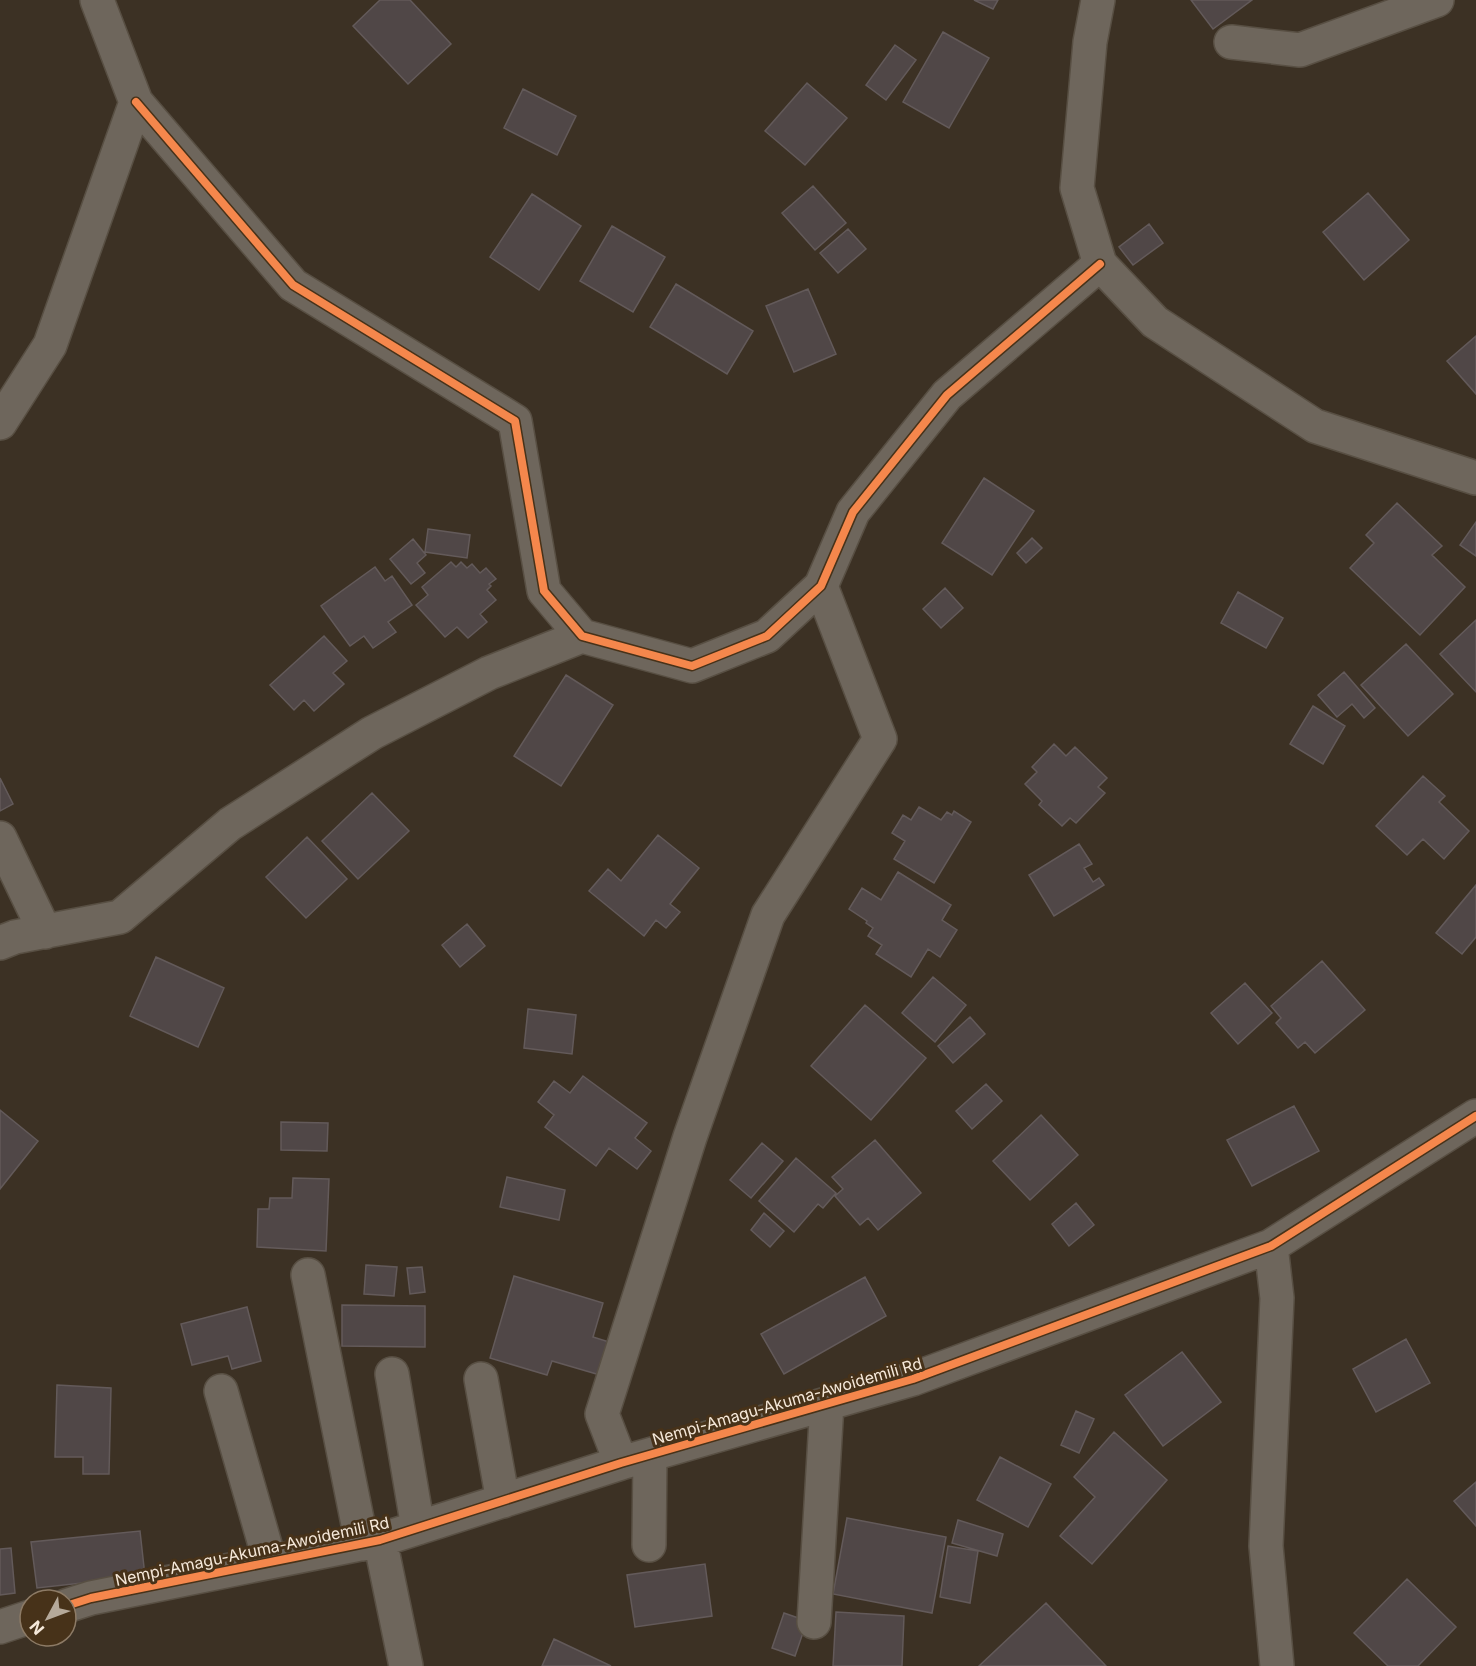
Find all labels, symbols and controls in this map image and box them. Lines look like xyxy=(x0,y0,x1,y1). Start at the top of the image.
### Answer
street label: Nempi-Amagu-Akuma-Awoidemili Rd xyxy=(650,1353,924,1449)
street label: Nempi-Amagu-Akuma-Awoidemili Rd xyxy=(113,1512,391,1590)
north arrow xyxy=(18,1588,78,1648)
text: N xyxy=(25,1617,48,1639)

